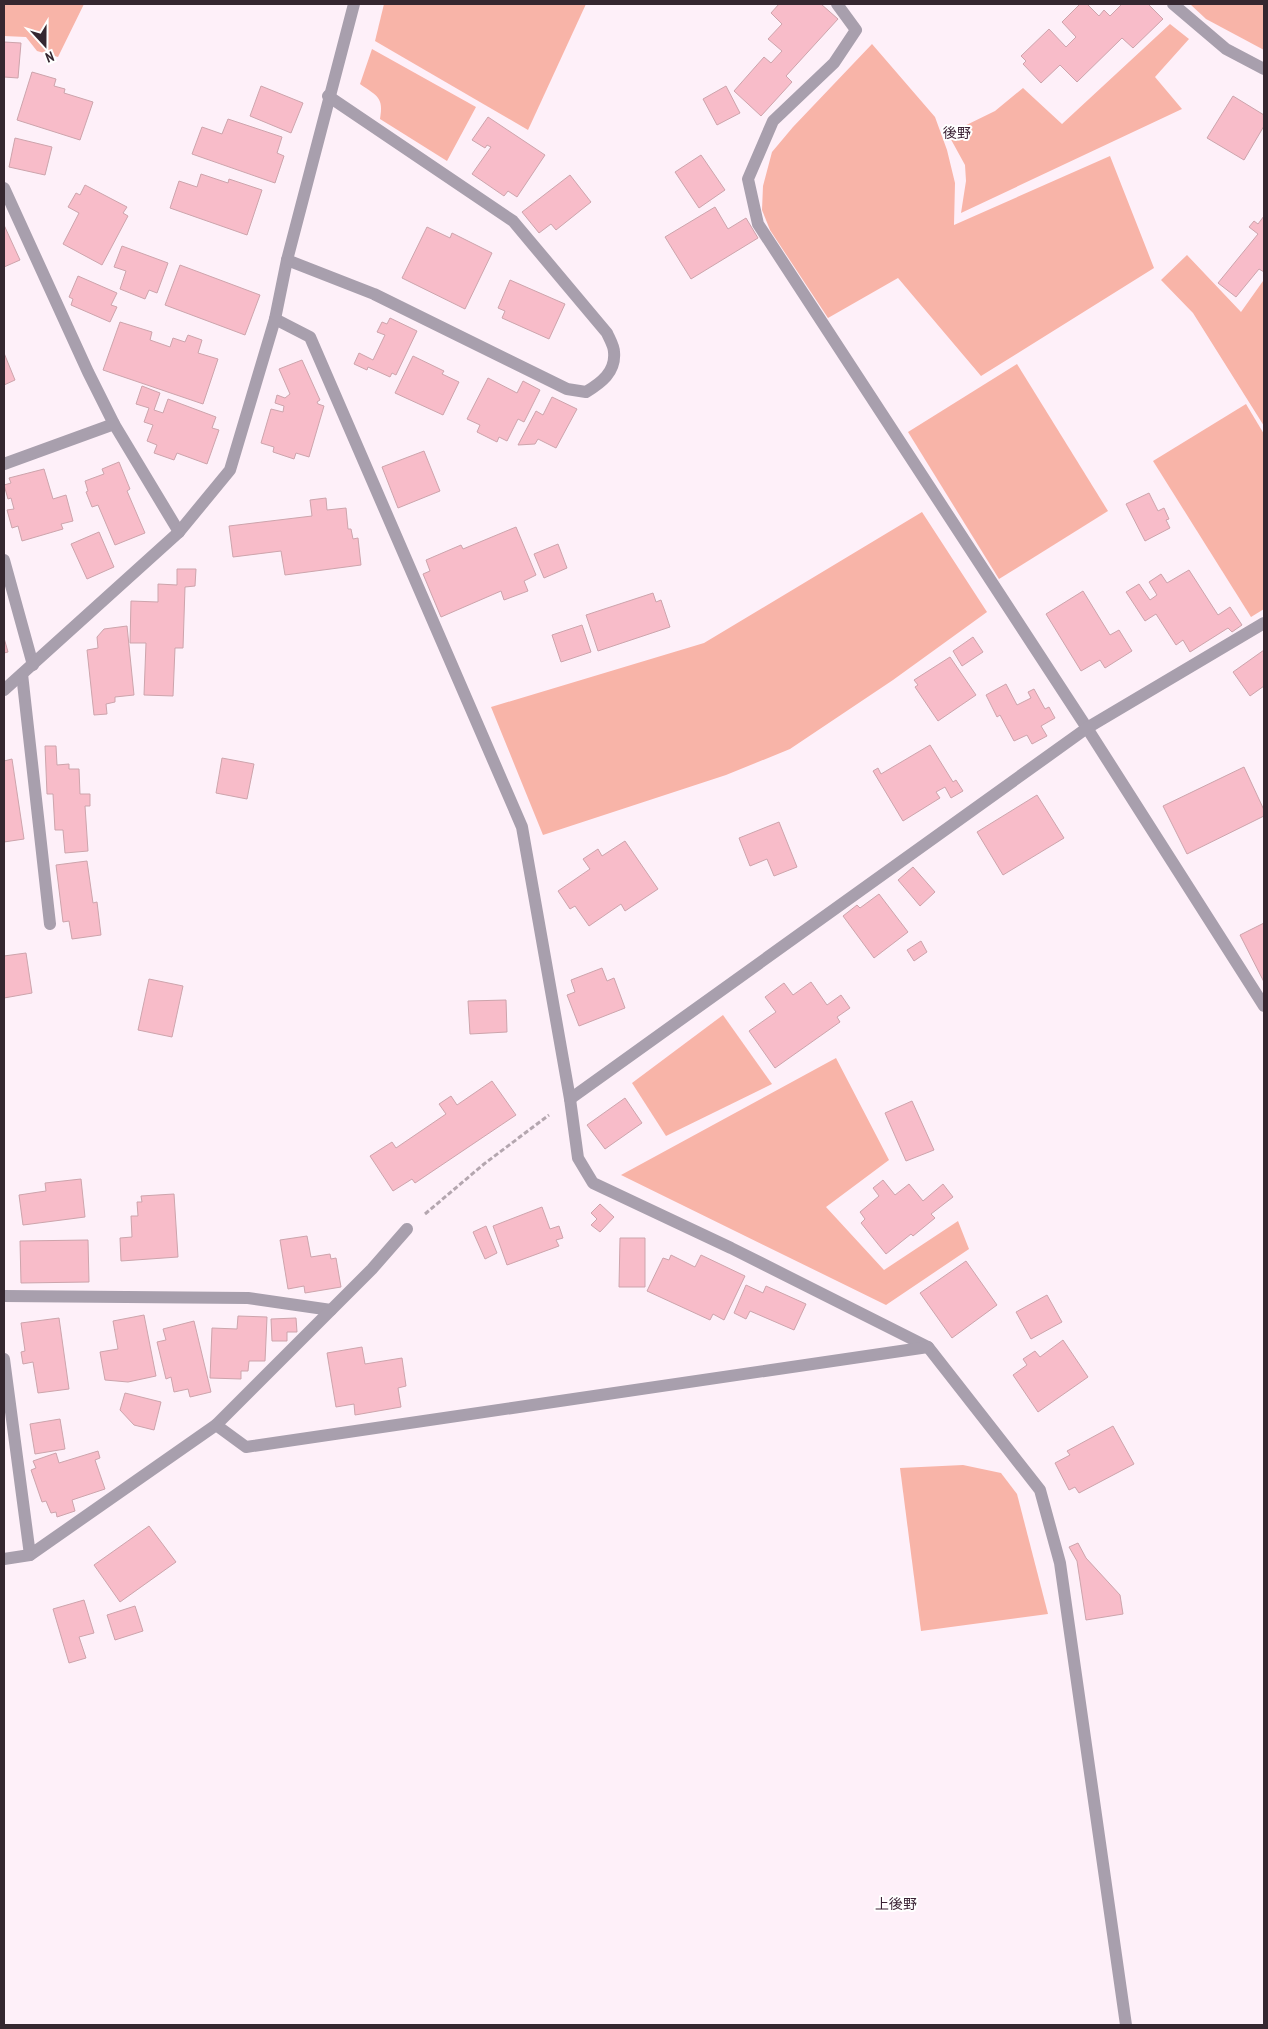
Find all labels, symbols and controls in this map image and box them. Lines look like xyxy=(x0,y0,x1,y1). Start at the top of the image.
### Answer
north arrow xyxy=(20,20,70,70)
text: N xyxy=(43,47,56,67)
district label: 後野 xyxy=(943,124,971,142)
district label: 上後野 xyxy=(875,1895,917,1913)

